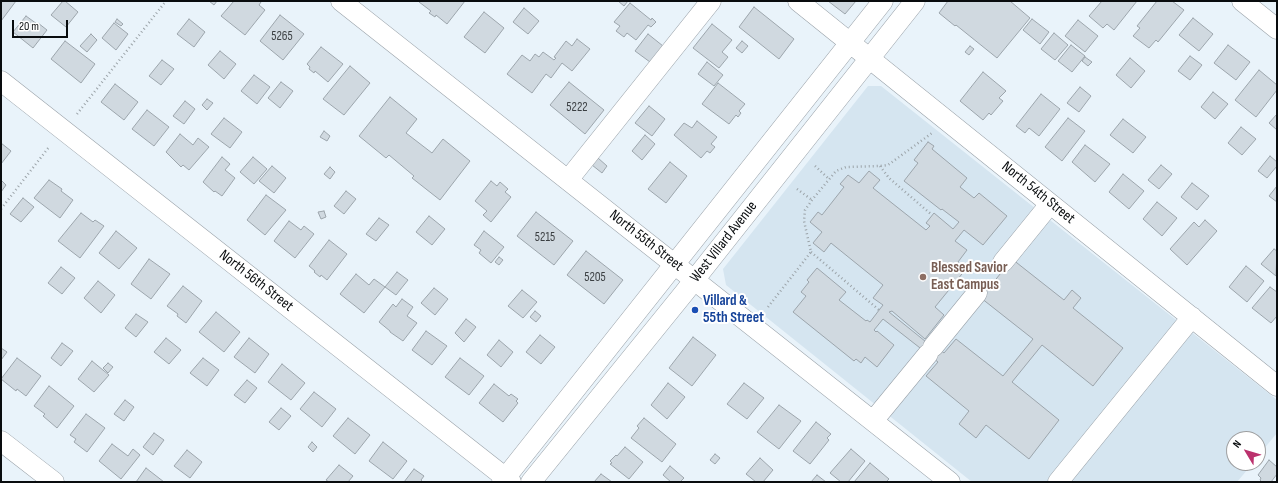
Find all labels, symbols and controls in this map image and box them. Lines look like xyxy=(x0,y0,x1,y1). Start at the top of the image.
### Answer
scale bar xyxy=(14,12,70,38)
text: 20 m xyxy=(19,19,39,34)
house number: 5265 xyxy=(271,29,293,45)
house number: 5222 xyxy=(566,100,588,116)
street label: North 54th Street xyxy=(998,158,1078,228)
street label: West Villard Avenue xyxy=(687,198,761,286)
street label: North 55th Street xyxy=(605,207,687,275)
house number: 5215 xyxy=(535,230,555,246)
street label: North 56th Street xyxy=(215,246,297,316)
place label: Blessed Savior East Campus xyxy=(931,259,1008,294)
house number: 5205 xyxy=(584,270,606,286)
marker: Blessed Savior East Campus xyxy=(918,272,928,282)
place label: Villard & 55th Street xyxy=(703,292,764,327)
marker: Villard & 55th Street xyxy=(690,305,700,315)
north arrow xyxy=(1226,431,1266,471)
text: N xyxy=(1230,438,1244,450)

